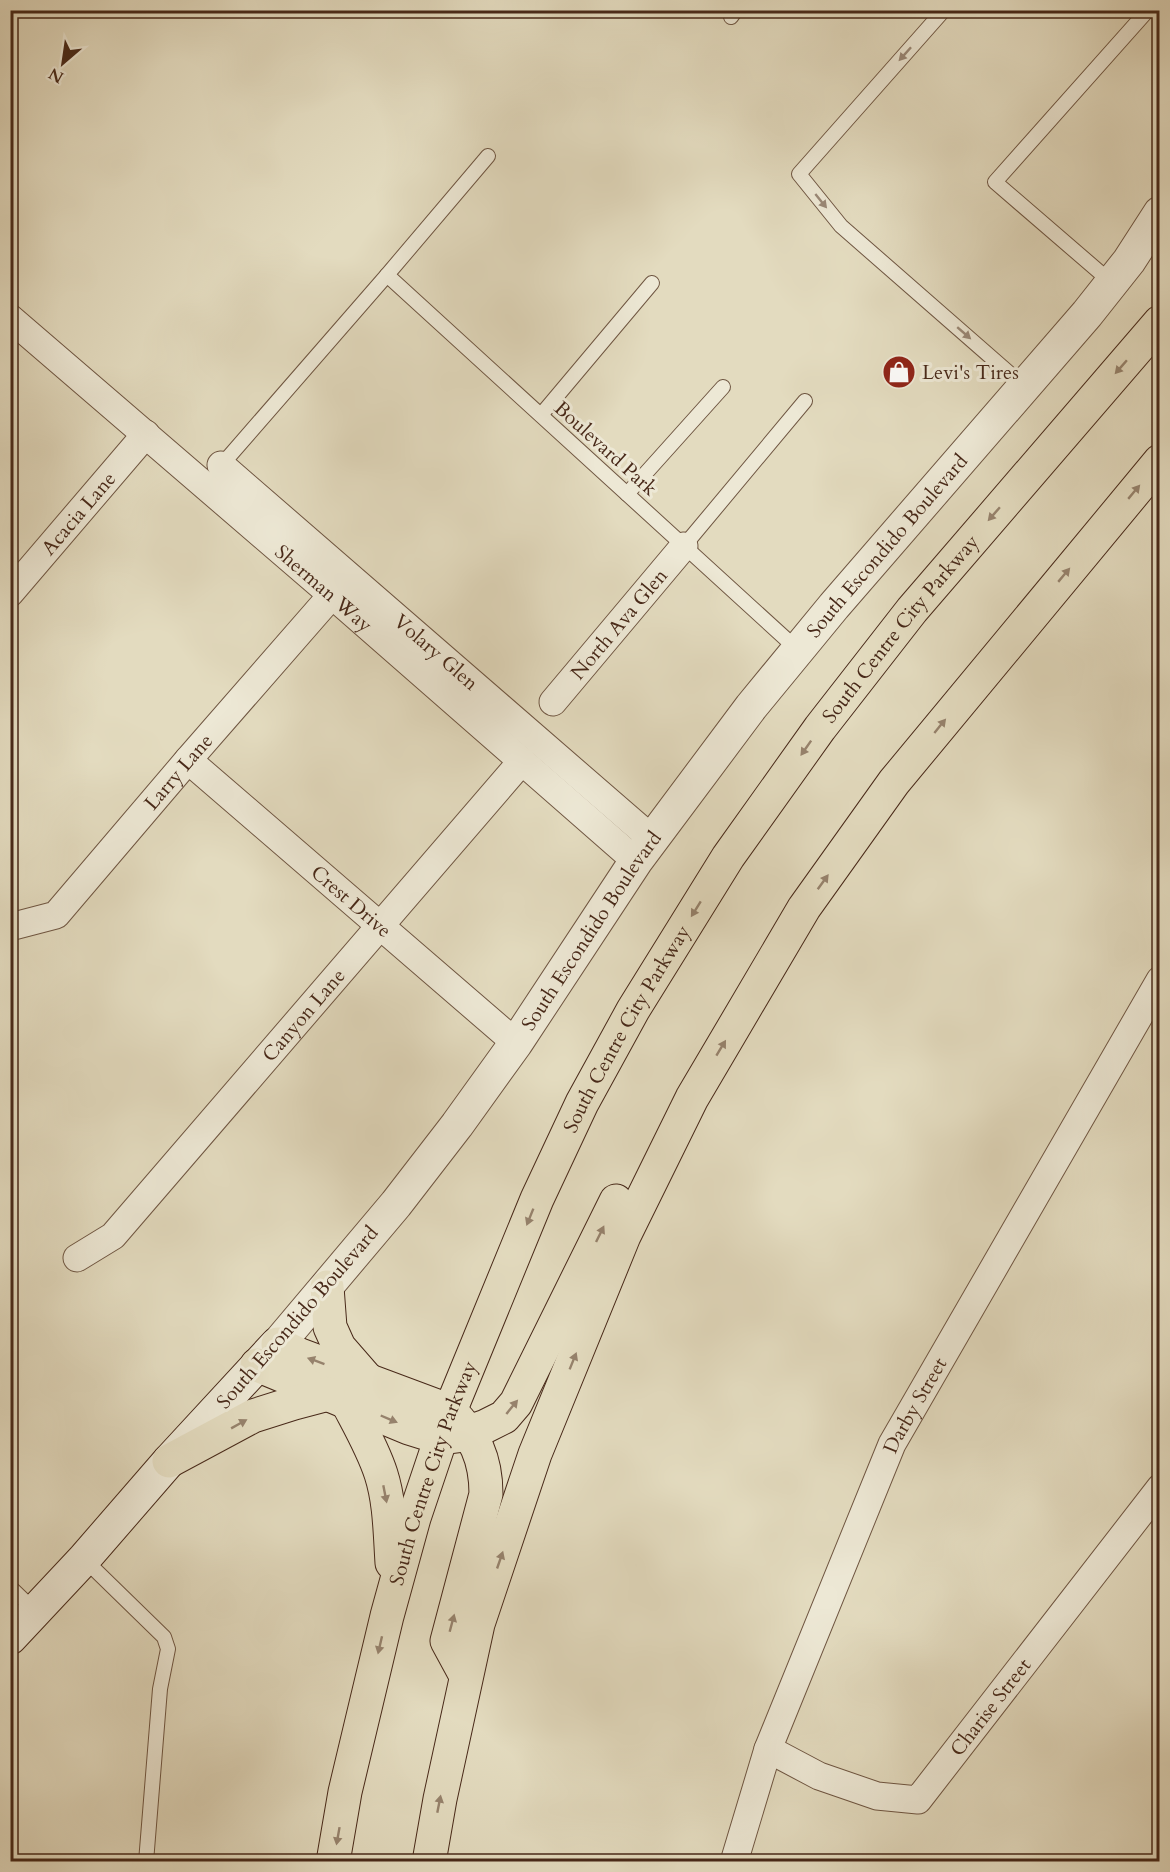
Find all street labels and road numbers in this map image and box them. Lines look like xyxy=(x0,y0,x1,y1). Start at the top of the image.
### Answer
street label: Boulevard Park xyxy=(548,395,663,502)
street label: South Escondido Boulevard xyxy=(800,448,974,643)
street label: Acacia Lane xyxy=(35,466,122,561)
street label: South Centre City Parkway xyxy=(816,529,985,729)
street label: Sherman Way xyxy=(269,539,378,639)
street label: North Ava Glen xyxy=(564,562,674,686)
street label: Volary Glen xyxy=(388,608,484,697)
street label: Larry Lane xyxy=(138,728,219,816)
street label: South Escondido Boulevard xyxy=(515,826,668,1036)
street label: Crest Drive xyxy=(305,859,397,944)
street label: South Centre City Parkway xyxy=(557,920,697,1137)
street label: Canyon Lane xyxy=(256,963,351,1067)
street label: South Escondido Boulevard xyxy=(210,1220,385,1415)
street label: Darby Street xyxy=(877,1352,954,1457)
street label: South Centre City Parkway xyxy=(383,1356,483,1589)
street label: Charise Street xyxy=(944,1652,1038,1762)

